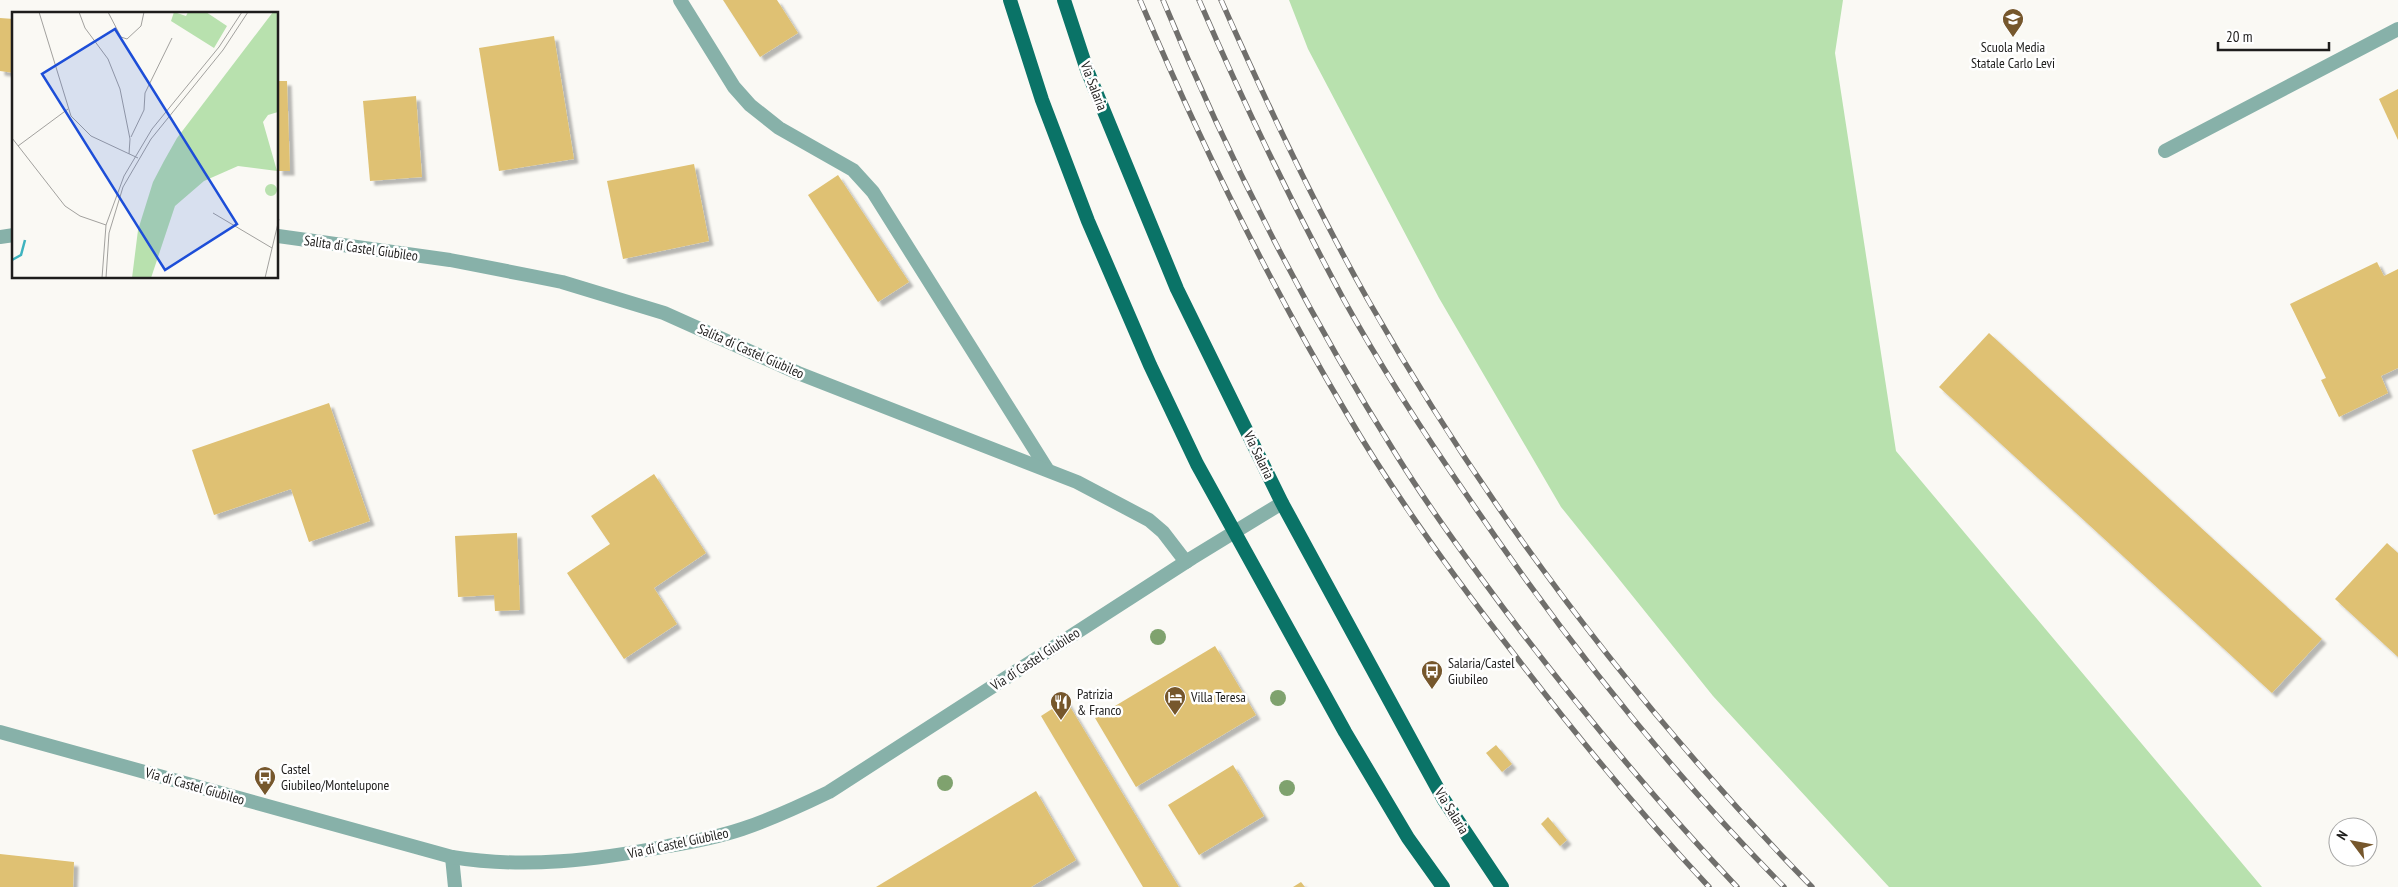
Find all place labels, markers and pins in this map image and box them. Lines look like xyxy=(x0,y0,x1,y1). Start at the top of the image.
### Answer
school or university icon: Scuola Media Statale Carlo Levi xyxy=(2001,7,2025,38)
place label: Scuola Media Statale Carlo Levi xyxy=(1971,38,2055,72)
place label: Salaria/Castel Giubileo xyxy=(1448,654,1515,688)
bus stop icon: Salaria/Castel Giubileo xyxy=(1420,659,1444,690)
place label: Patrizia & Franco xyxy=(1077,685,1121,719)
hotel icon: Villa Teresa xyxy=(1163,685,1187,716)
place label: Villa Teresa xyxy=(1190,688,1246,706)
restaurant icon: Patrizia & Franco xyxy=(1049,690,1073,721)
place label: Castel Giubileo/Montelupone xyxy=(281,760,389,794)
bus stop icon: Castel Giubileo/Montelupone xyxy=(253,765,277,796)

